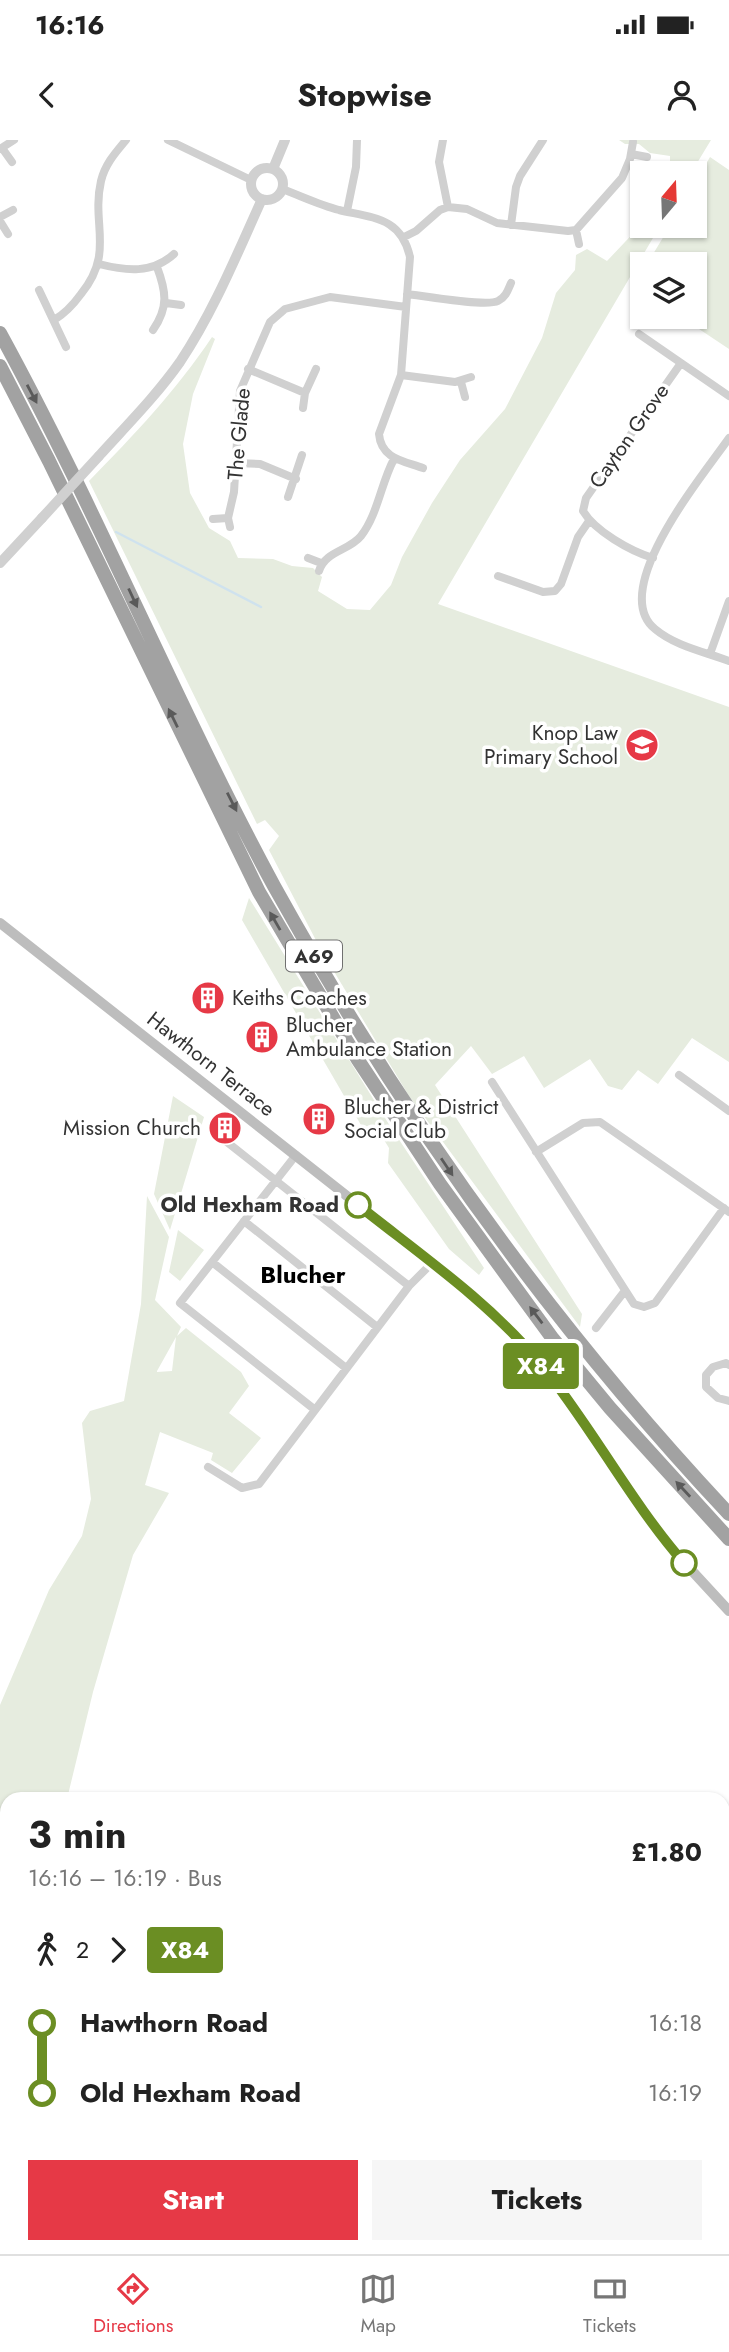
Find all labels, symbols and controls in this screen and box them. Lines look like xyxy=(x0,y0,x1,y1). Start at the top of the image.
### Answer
text: 16:16 xyxy=(35,6,105,44)
text: Stopwise xyxy=(297,72,432,118)
icon: back xyxy=(28,76,66,114)
icon: person xyxy=(663,76,701,114)
north arrow xyxy=(630,161,707,238)
map controls xyxy=(630,161,707,329)
button: layers xyxy=(630,252,707,329)
street label: Cayton Grove xyxy=(582,377,676,494)
one-way arrow xyxy=(26,384,38,404)
street label: The Glade xyxy=(220,387,258,481)
one-way arrow xyxy=(127,588,139,608)
one-way arrow xyxy=(168,708,179,728)
place label: Knop Law Primary School xyxy=(484,718,619,772)
school or university icon: Knop Law Primary School xyxy=(623,726,661,764)
one-way arrow xyxy=(227,792,238,812)
one-way arrow xyxy=(269,912,282,931)
road number: A69 xyxy=(286,940,342,972)
building icon: Keiths Coaches xyxy=(189,979,227,1017)
place label: Keiths Coaches xyxy=(232,983,367,1013)
street label: Hawthorn Terrace xyxy=(141,1004,282,1124)
place label: Blucher Ambulance Station xyxy=(286,1010,452,1064)
building icon: Blucher Ambulance Station xyxy=(243,1018,281,1056)
place label: Blucher & District Social Club xyxy=(344,1092,498,1146)
building icon: Blucher & District Social Club xyxy=(300,1100,338,1138)
building icon: Mission Church xyxy=(206,1109,244,1147)
place label: Mission Church xyxy=(63,1113,201,1143)
one-way arrow xyxy=(440,1158,454,1176)
place label: Old Hexham Road xyxy=(160,1190,339,1220)
marker: Old Hexham Road xyxy=(345,1192,371,1218)
district label: Blucher xyxy=(260,1257,346,1292)
one-way arrow xyxy=(529,1306,543,1324)
line badge: X84 xyxy=(501,1343,581,1389)
text: X84 xyxy=(517,1348,565,1383)
one-way arrow xyxy=(675,1481,691,1498)
unlabelled marker xyxy=(671,1550,697,1576)
text: 3 min xyxy=(28,1807,127,1862)
text: £1.80 xyxy=(631,1833,702,1871)
text: 16:16 – 16:19 · Bus xyxy=(28,1861,222,1895)
icon: walk xyxy=(28,1931,66,1969)
icon: forward xyxy=(99,1931,137,1969)
text: X84 xyxy=(161,1932,209,1967)
text: 2 xyxy=(76,1933,89,1967)
text: Hawthorn Road xyxy=(80,2004,268,2042)
text: 16:18 xyxy=(649,2006,702,2040)
text: Old Hexham Road xyxy=(80,2074,301,2112)
text: 16:19 xyxy=(648,2076,702,2110)
button: Start xyxy=(28,2160,358,2240)
button: Tickets xyxy=(372,2160,702,2240)
tab: Directions xyxy=(93,2270,173,2339)
tab: Map xyxy=(359,2270,397,2339)
tab: Tickets xyxy=(583,2270,636,2339)

